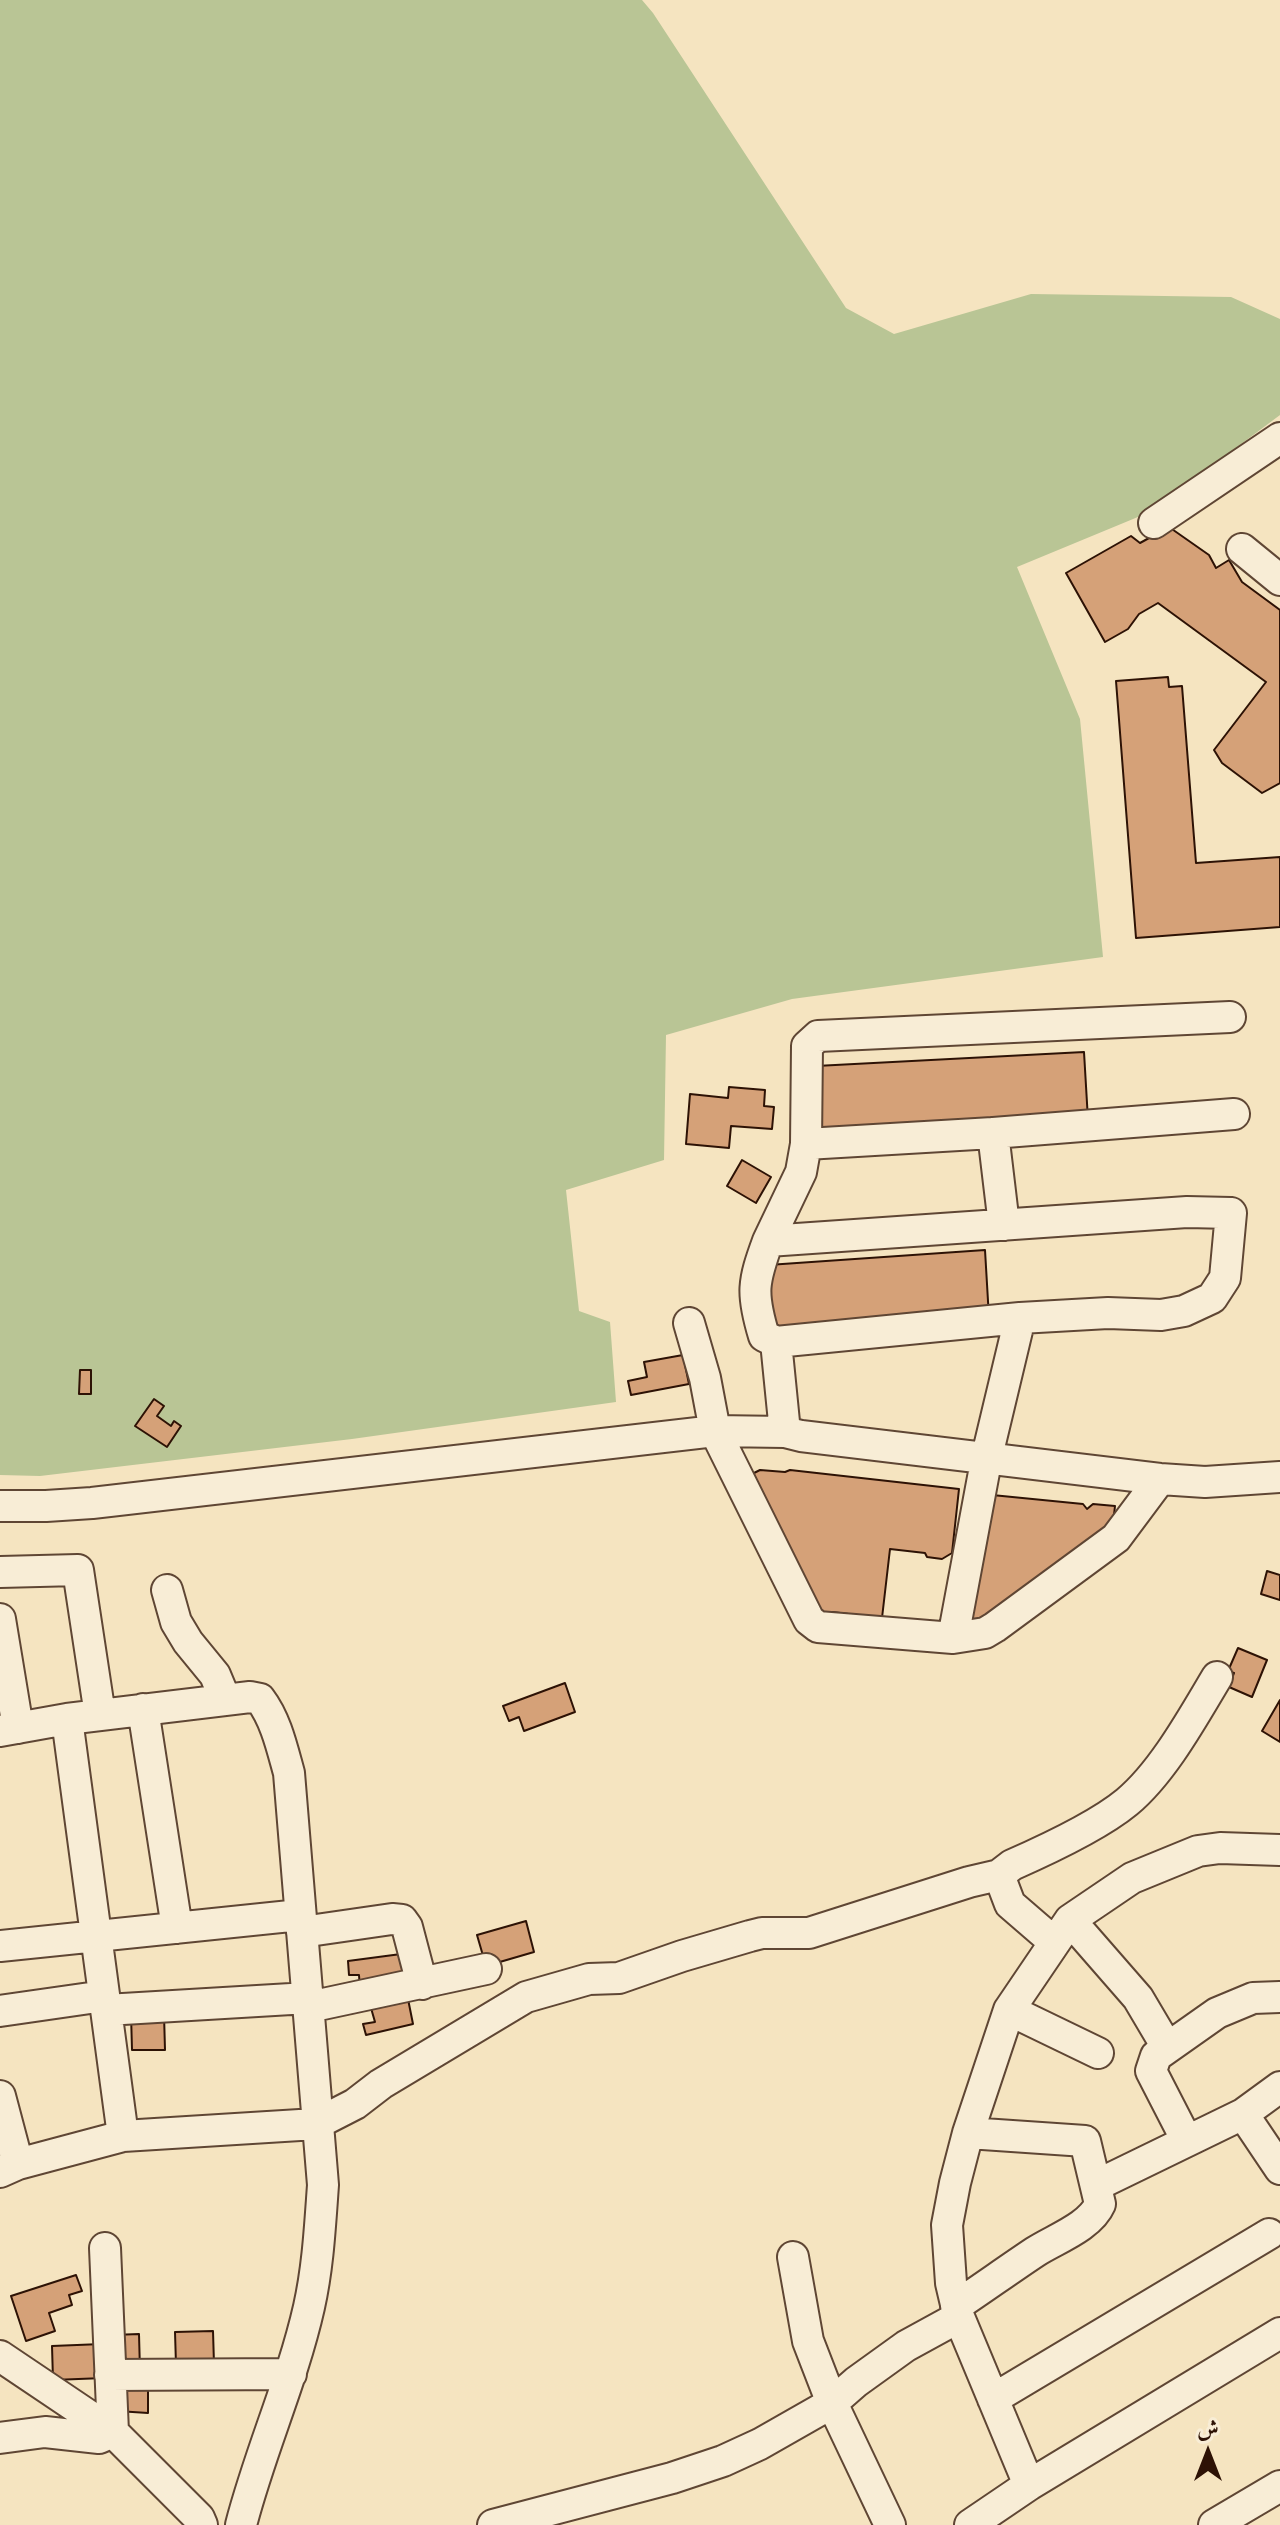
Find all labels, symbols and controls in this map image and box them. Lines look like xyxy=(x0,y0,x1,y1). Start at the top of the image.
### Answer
north arrow xyxy=(1168,2413,1248,2493)
text: ش xyxy=(1197,2415,1219,2443)

